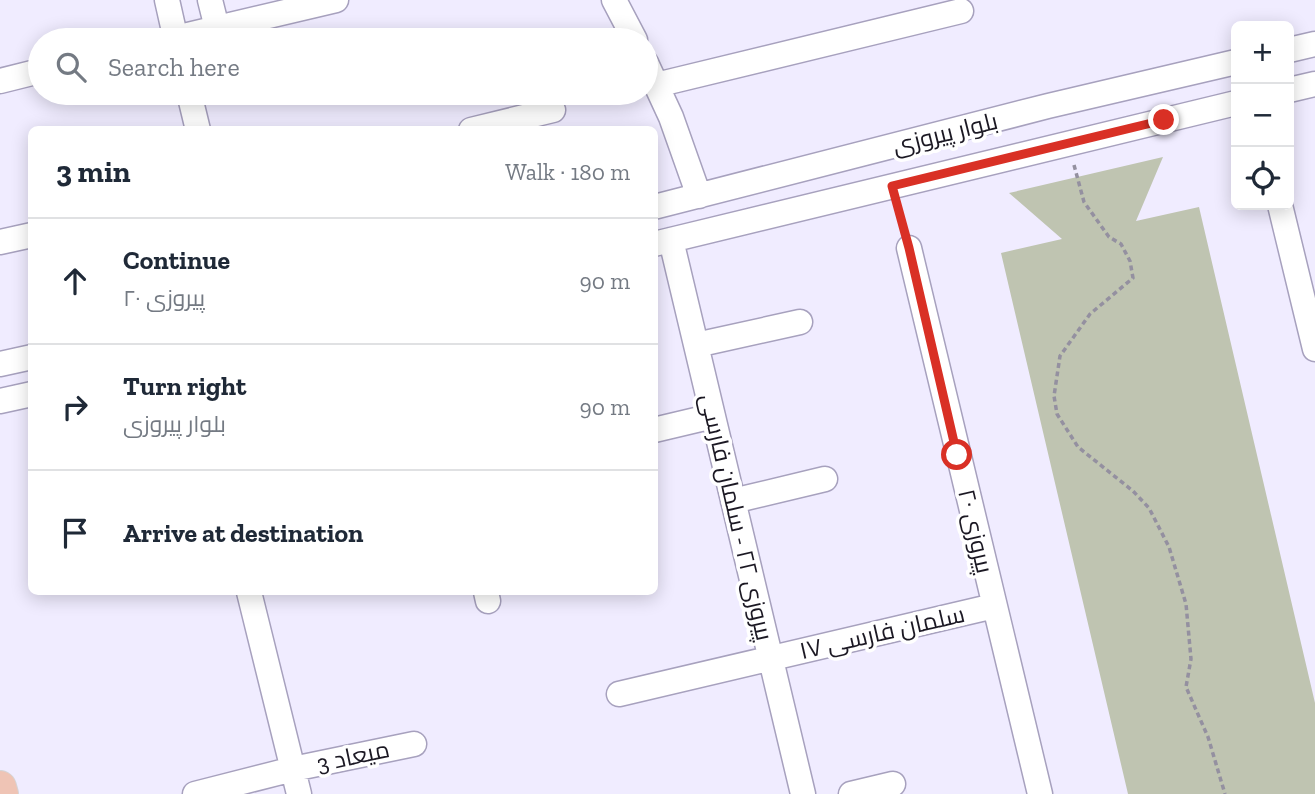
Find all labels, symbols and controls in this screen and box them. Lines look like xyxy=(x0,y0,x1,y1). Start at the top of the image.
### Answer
map controls xyxy=(1231,21,1294,210)
button: + xyxy=(1231,21,1294,84)
search box xyxy=(28,28,658,105)
icon: search xyxy=(52,48,90,86)
text: Search here xyxy=(108,51,240,83)
button: − xyxy=(1231,84,1294,147)
route end xyxy=(1148,104,1179,135)
street label: بلوار پیروزی xyxy=(889,106,1001,162)
button: locate xyxy=(1231,147,1294,210)
text: 3 min xyxy=(56,154,131,190)
text: Walk · 180 m xyxy=(505,158,630,186)
text: Continue xyxy=(123,244,230,276)
icon: ahead xyxy=(56,262,94,300)
text: 90 m xyxy=(579,267,630,295)
text: پیروزی ۲۰ xyxy=(123,284,205,312)
text: Turn right xyxy=(123,370,246,402)
icon: right xyxy=(56,388,94,426)
street label: پیروزی ۲۲ - سلمان فارسی xyxy=(693,391,780,644)
text: 90 m xyxy=(579,393,630,421)
text: بلوار پیروزی xyxy=(123,410,226,438)
route start xyxy=(941,439,972,470)
street label: پیروزی ۲۰ xyxy=(950,486,1000,577)
icon: arrive xyxy=(56,514,94,552)
text: Arrive at destination xyxy=(123,517,363,549)
street label: سلمان فارسی ۱۷ xyxy=(796,599,968,665)
street label: میعاد 3 xyxy=(314,734,392,778)

